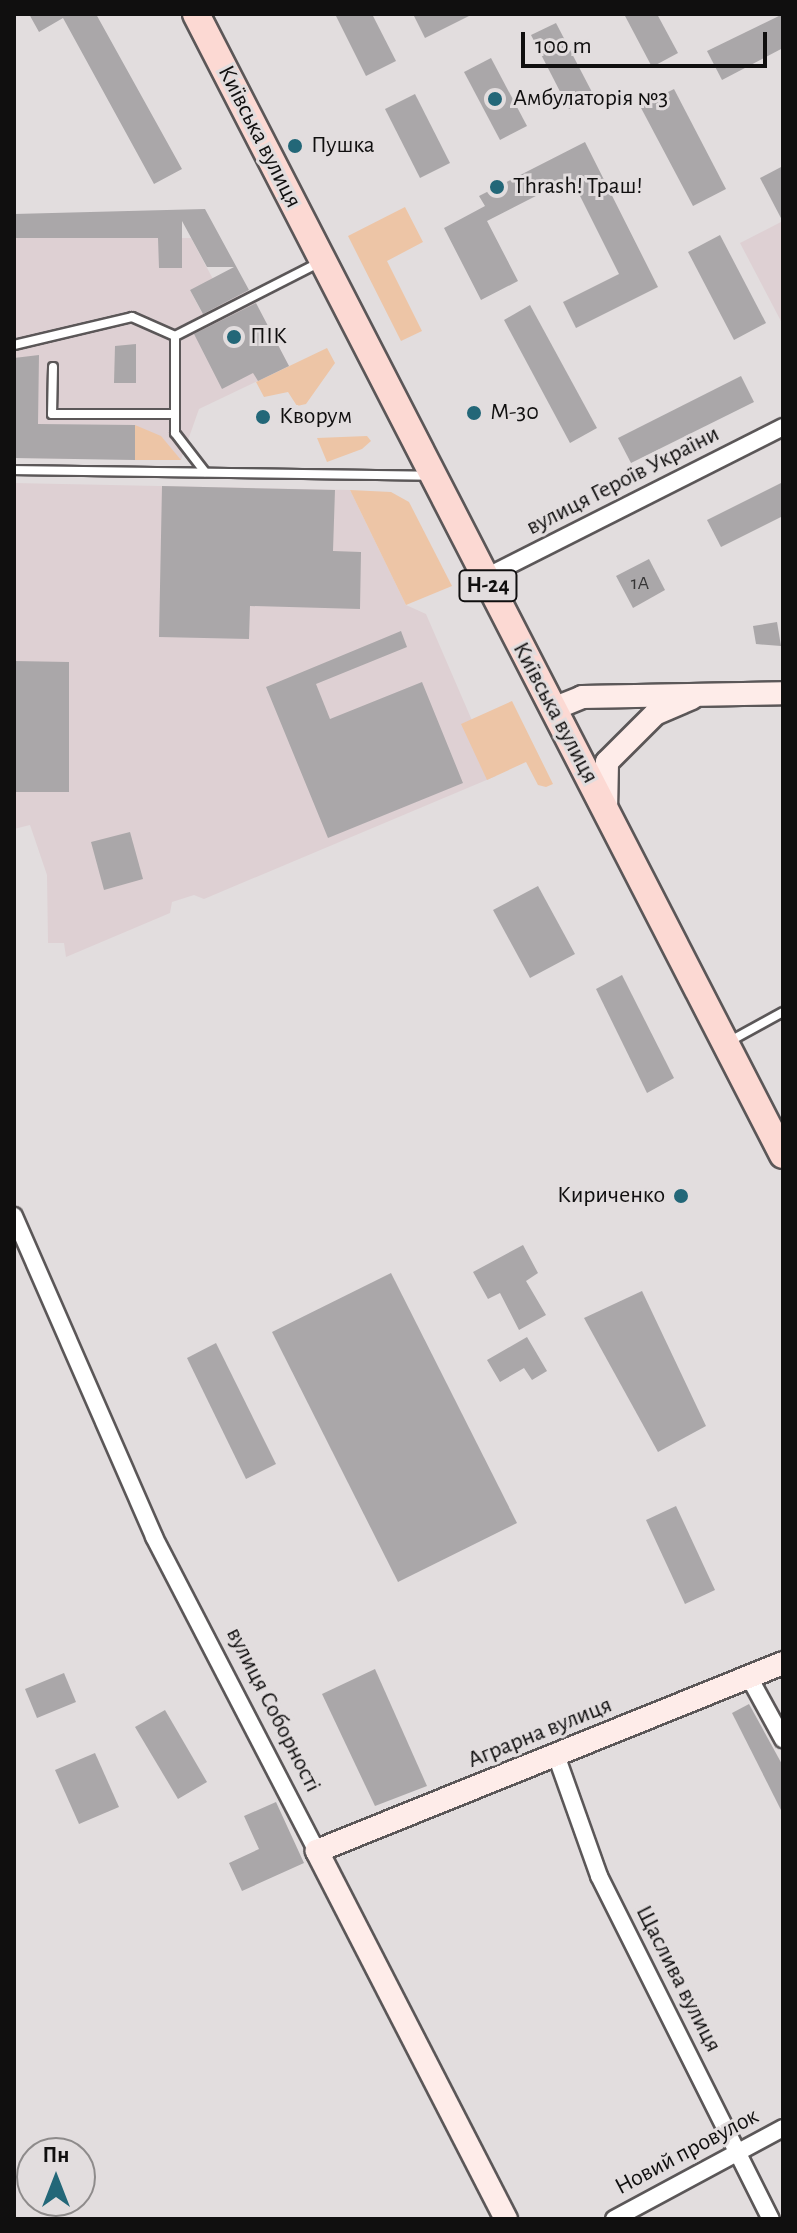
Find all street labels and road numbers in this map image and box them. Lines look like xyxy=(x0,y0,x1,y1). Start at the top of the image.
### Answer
street label: Київська вулиця xyxy=(211,61,307,213)
street label: вулиця Героїв України xyxy=(522,420,724,542)
road number: Н-24 xyxy=(458,568,518,604)
street label: Київська вулиця xyxy=(506,637,604,789)
street label: вулиця Соборності xyxy=(219,1623,327,1797)
street label: Аграрна вулиця xyxy=(464,1691,616,1775)
street label: Щаслива вулиця xyxy=(629,1901,727,2057)
street label: Новий провулок xyxy=(610,2102,764,2202)

